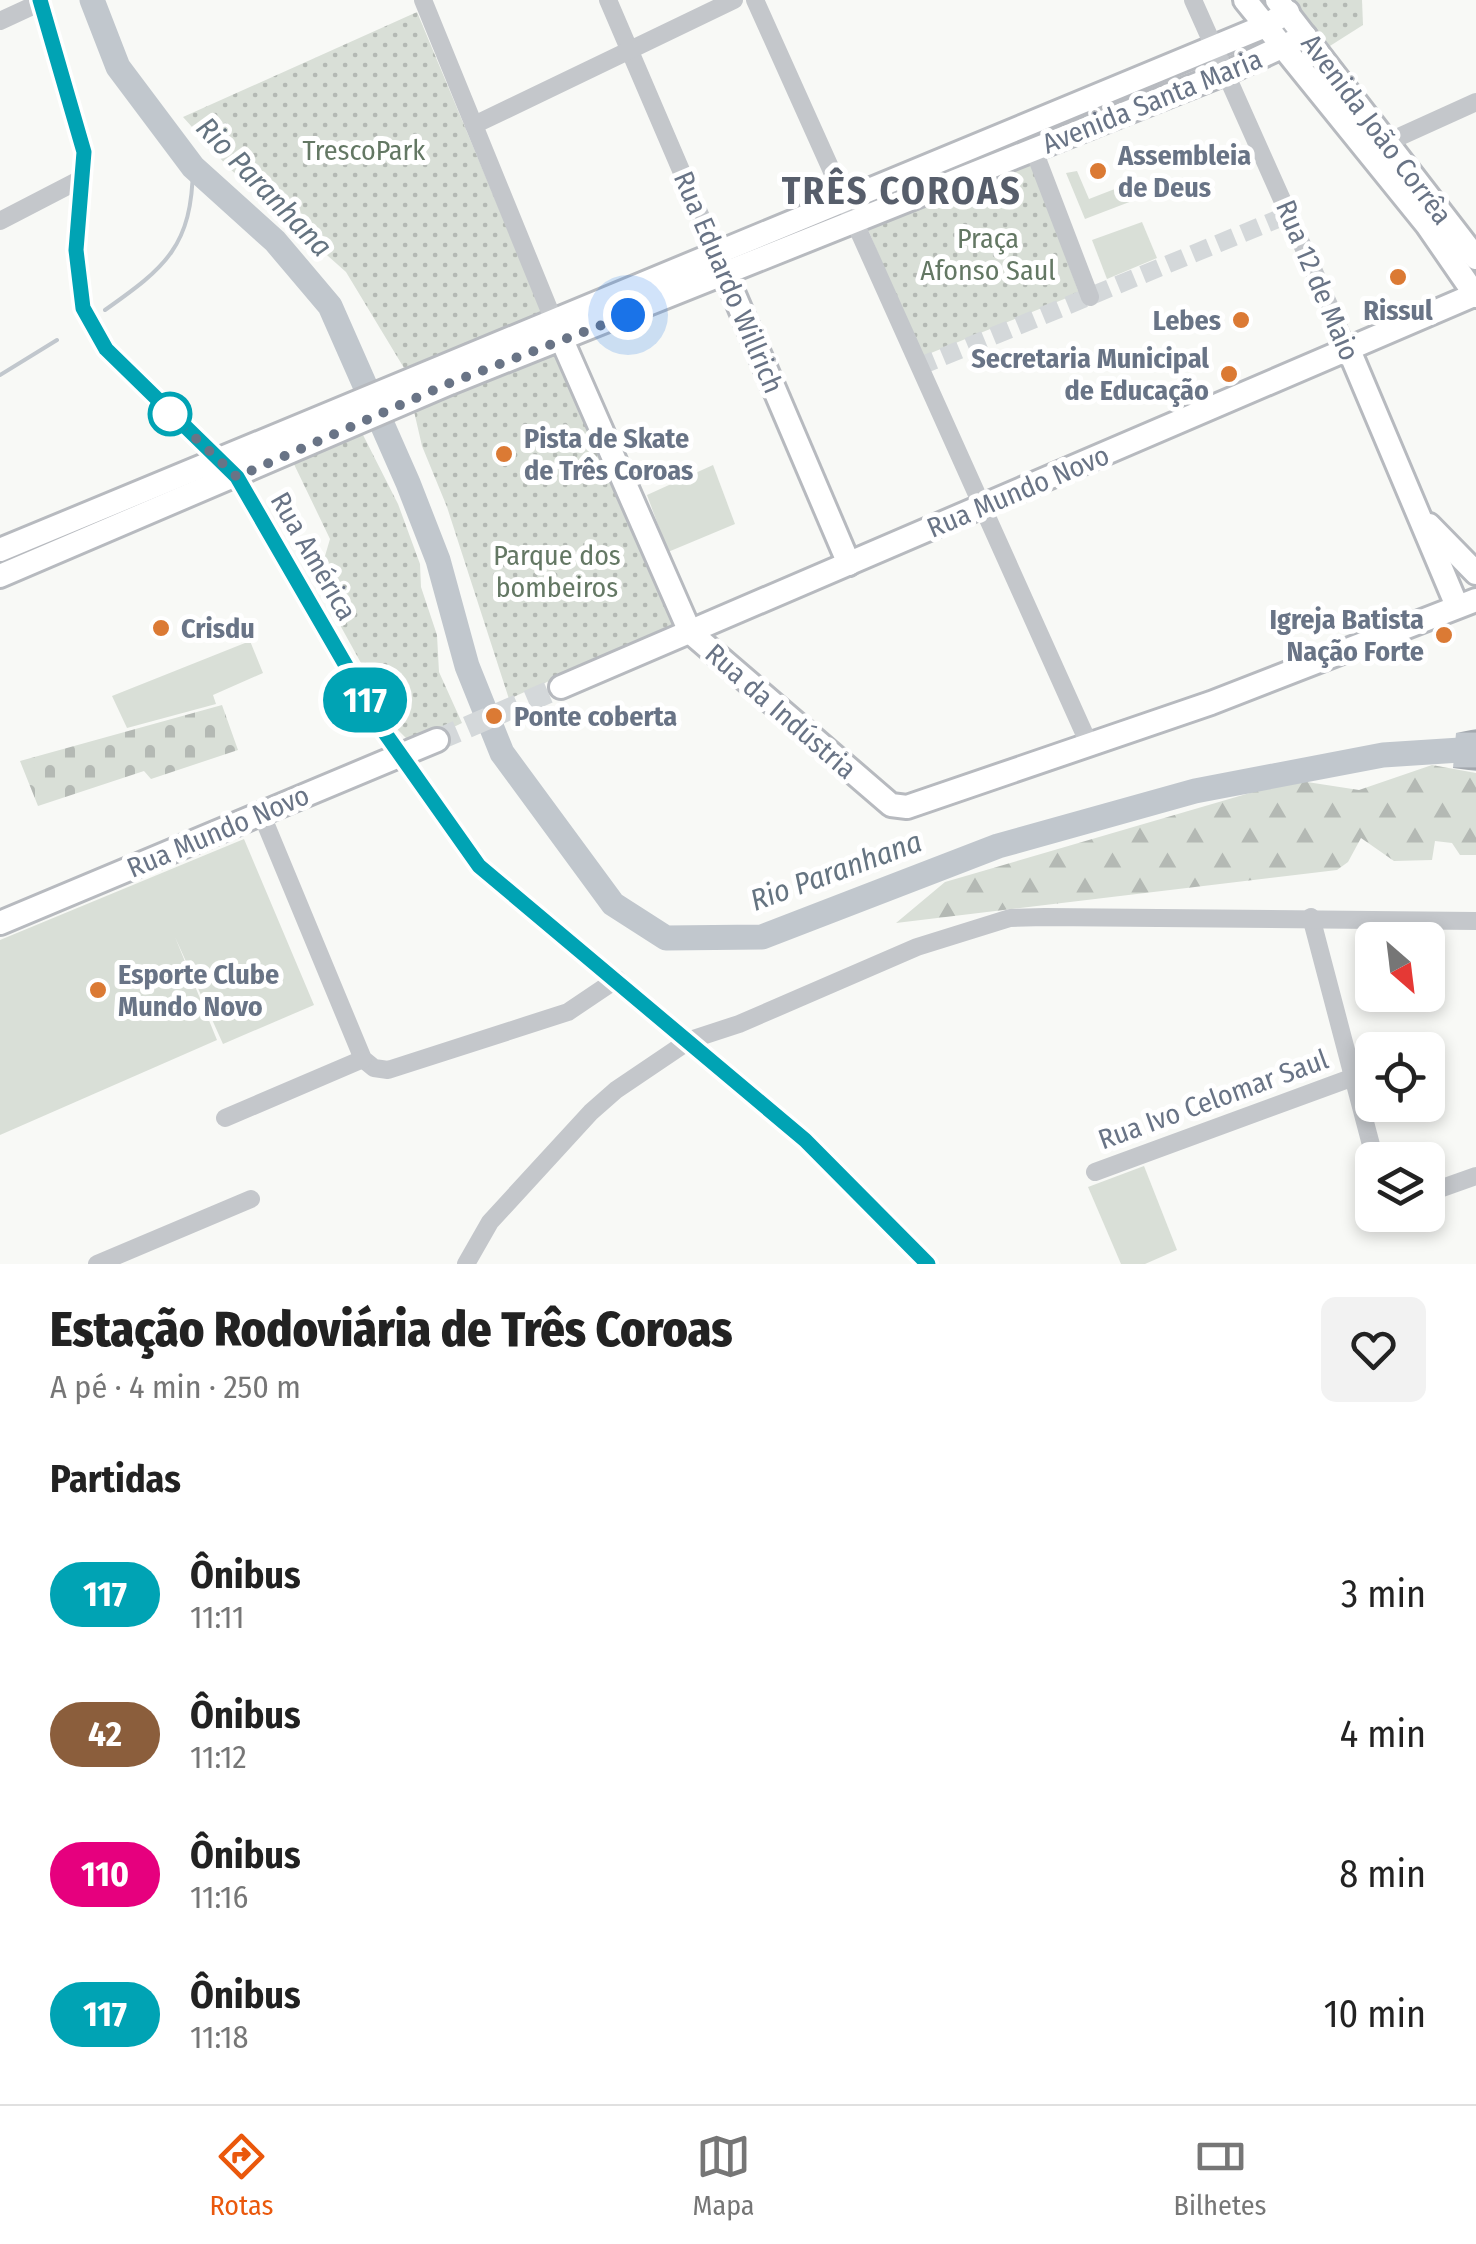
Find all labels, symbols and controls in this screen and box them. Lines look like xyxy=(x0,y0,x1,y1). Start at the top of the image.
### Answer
street label: Avenida João Corrêa xyxy=(1294,28,1459,231)
street label: Avenida Santa Maria xyxy=(1038,42,1267,161)
water label: Rio Paranhana xyxy=(189,110,339,264)
park label: TrescoPark xyxy=(303,134,426,167)
place label: Assembleia de Deus xyxy=(1117,139,1251,204)
marker: Assembleia de Deus xyxy=(1087,160,1109,182)
street label: Rua Eduardo Willrich xyxy=(667,166,790,398)
district label: TRÊS COROAS xyxy=(782,167,1022,214)
street label: Rua 12 de Maio xyxy=(1269,195,1366,365)
park label: Praça Afonso Saul xyxy=(920,222,1056,287)
marker: Rissul xyxy=(1387,266,1409,288)
your location xyxy=(603,290,653,340)
place label: Rissul xyxy=(1363,294,1433,327)
place label: Lebes xyxy=(1153,304,1221,337)
marker: Lebes xyxy=(1230,309,1252,331)
place label: Secretaria Municipal de Educação xyxy=(971,342,1209,407)
marker: Secretaria Municipal de Educação xyxy=(1218,363,1240,385)
unlabelled marker xyxy=(149,393,191,435)
place label: Pista de Skate de Três Coroas xyxy=(524,422,693,487)
street label: Rua Mundo Novo xyxy=(922,438,1114,545)
marker: Pista de Skate de Três Coroas xyxy=(493,443,515,465)
street label: Rua América xyxy=(264,486,363,626)
park label: Parque dos bombeiros xyxy=(493,539,621,604)
place label: Igreja Batista Nação Forte xyxy=(1269,603,1424,668)
place label: Crisdu xyxy=(181,612,255,645)
marker: Crisdu xyxy=(150,617,172,639)
marker: Igreja Batista Nação Forte xyxy=(1433,624,1455,646)
street label: Rua da Indústria xyxy=(699,637,863,786)
line badge: 117 xyxy=(308,668,422,732)
text: 117 xyxy=(343,679,387,721)
place label: Ponte coberta xyxy=(514,700,677,733)
marker: Ponte coberta xyxy=(483,705,505,727)
street label: Rua Mundo Novo xyxy=(122,778,314,885)
water label: Rio Paranhana xyxy=(745,823,927,919)
north arrow xyxy=(1355,922,1445,1012)
map controls xyxy=(1355,922,1445,1232)
place label: Esporte Clube Mundo Novo xyxy=(118,958,279,1023)
marker: Esporte Clube Mundo Novo xyxy=(87,979,109,1001)
button: locate xyxy=(1355,1032,1445,1122)
street label: Rua Ivo Celomar Saul xyxy=(1094,1043,1332,1156)
button: layers xyxy=(1355,1142,1445,1232)
button: heart xyxy=(1321,1297,1426,1402)
text: Estação Rodoviária de Três Coroas xyxy=(50,1301,732,1359)
text: A pé · 4 min · 250 m xyxy=(50,1368,301,1406)
text: Partidas xyxy=(50,1456,181,1502)
text: Ônibus xyxy=(190,1552,301,1598)
text: 3 min xyxy=(1341,1571,1426,1617)
text: 117 xyxy=(83,1573,127,1615)
text: 11:11 xyxy=(190,1598,245,1636)
text: Ônibus xyxy=(190,1692,301,1738)
text: 4 min xyxy=(1340,1711,1426,1757)
text: 42 xyxy=(88,1713,122,1755)
text: 11:12 xyxy=(190,1738,247,1776)
text: Ônibus xyxy=(190,1832,301,1878)
text: 8 min xyxy=(1339,1851,1426,1897)
text: 110 xyxy=(81,1853,129,1895)
text: 11:16 xyxy=(190,1878,248,1916)
text: Ônibus xyxy=(190,1972,301,2018)
text: 10 min xyxy=(1324,1991,1426,2037)
text: 117 xyxy=(83,1993,127,2035)
text: 11:18 xyxy=(190,2018,248,2056)
tab: Rotas xyxy=(210,2129,274,2222)
tab: Mapa xyxy=(693,2129,755,2222)
tab: Bilhetes xyxy=(1174,2129,1266,2222)

